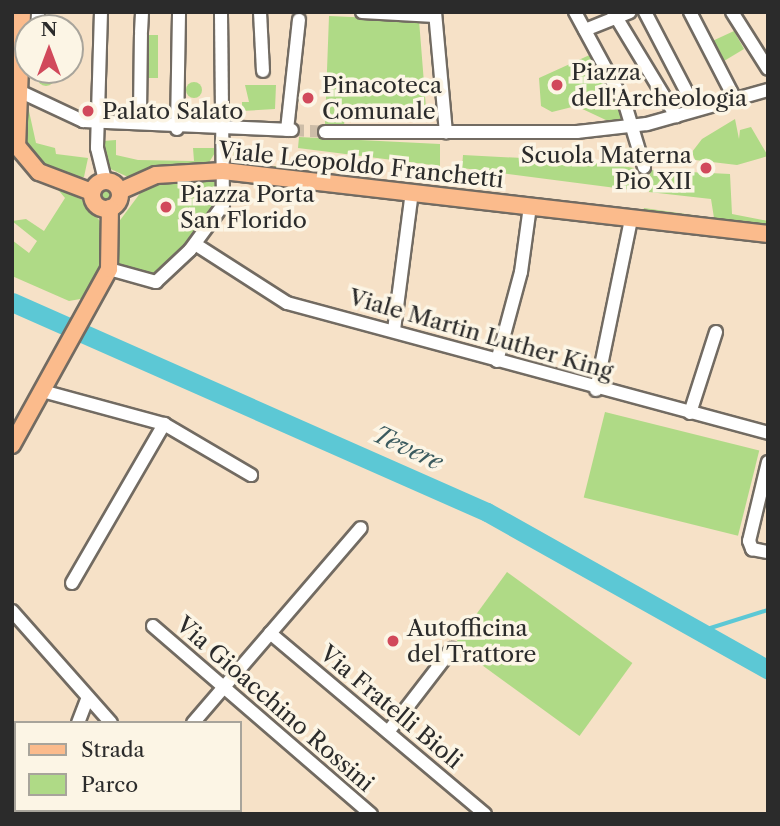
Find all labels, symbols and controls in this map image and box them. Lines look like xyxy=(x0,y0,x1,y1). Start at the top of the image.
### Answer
north arrow xyxy=(14,14,84,84)
text: N xyxy=(41,18,57,41)
place label: Piazza dell'Archeologia xyxy=(571,58,747,112)
place label: Pinacoteca Comunale xyxy=(322,71,442,125)
marker: Piazza dell'Archeologia xyxy=(549,77,565,93)
marker: Pinacoteca Comunale xyxy=(300,90,316,106)
place label: Palato Salato xyxy=(102,97,243,125)
marker: Palato Salato xyxy=(80,103,96,119)
street label: Viale Leopoldo Franchetti xyxy=(217,136,505,194)
place label: Scuola Materna Pio XII xyxy=(520,141,692,195)
marker: Scuola Materna Pio XII xyxy=(698,160,714,176)
place label: Piazza Porta San Florido xyxy=(180,180,315,234)
marker: Piazza Porta San Florido xyxy=(158,199,174,215)
street label: Viale Martin Luther King xyxy=(346,283,616,385)
water label: Tevere xyxy=(369,419,447,477)
street label: Via Gioacchino Rossini xyxy=(170,611,380,797)
place label: Autofficina del Trattore xyxy=(407,614,537,668)
marker: Autofficina del Trattore xyxy=(385,633,401,649)
street label: Via Fratelli Bioli xyxy=(314,639,468,775)
legend xyxy=(14,721,242,812)
text: Strada xyxy=(81,737,145,762)
text: Parco xyxy=(81,772,138,797)

